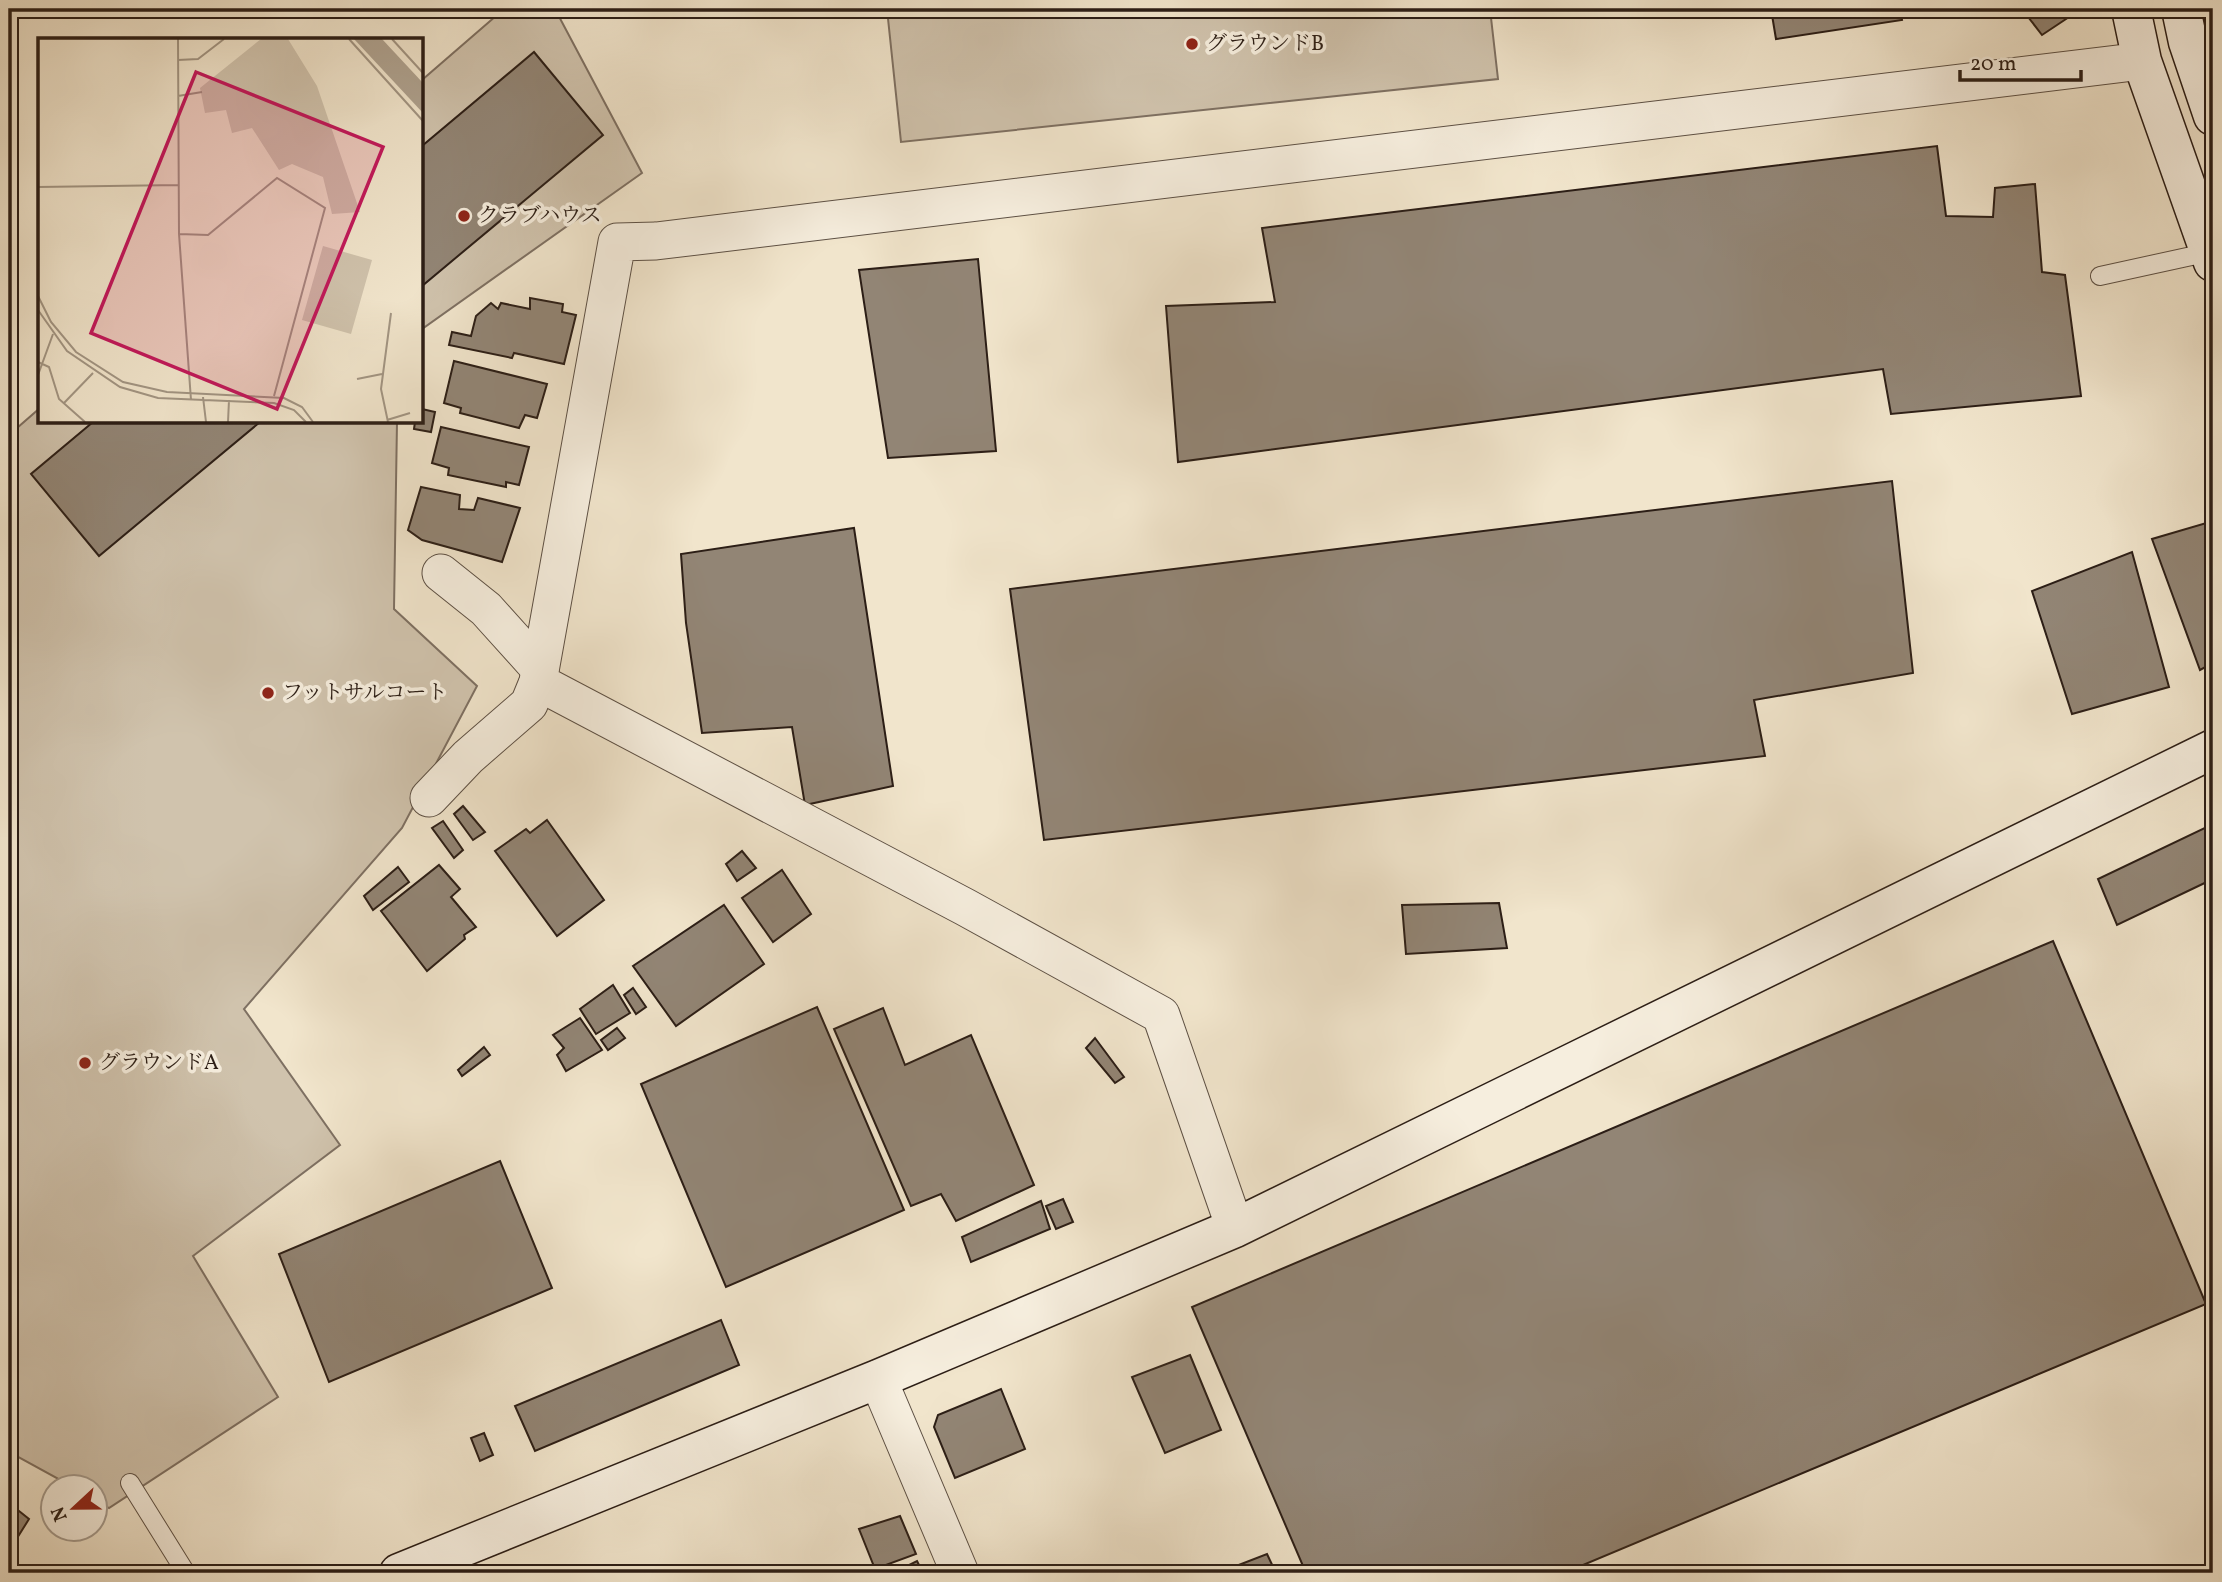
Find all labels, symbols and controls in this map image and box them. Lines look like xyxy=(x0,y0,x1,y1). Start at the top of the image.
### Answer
place label: グラウンドB xyxy=(1206,30,1324,59)
marker: グラウンドB xyxy=(1184,36,1200,52)
inset map xyxy=(38,38,424,424)
scale bar xyxy=(1960,38,2080,82)
text: 20 m xyxy=(1970,50,2016,79)
place label: クラブハウス xyxy=(478,202,602,231)
marker: クラブハウス xyxy=(456,208,472,224)
place label: フットサルコート xyxy=(282,679,447,708)
marker: フットサルコート xyxy=(260,685,276,701)
place label: グラウンドA xyxy=(99,1049,219,1078)
marker: グラウンドA xyxy=(77,1055,93,1071)
north arrow xyxy=(38,1474,108,1544)
text: N xyxy=(45,1502,75,1525)

